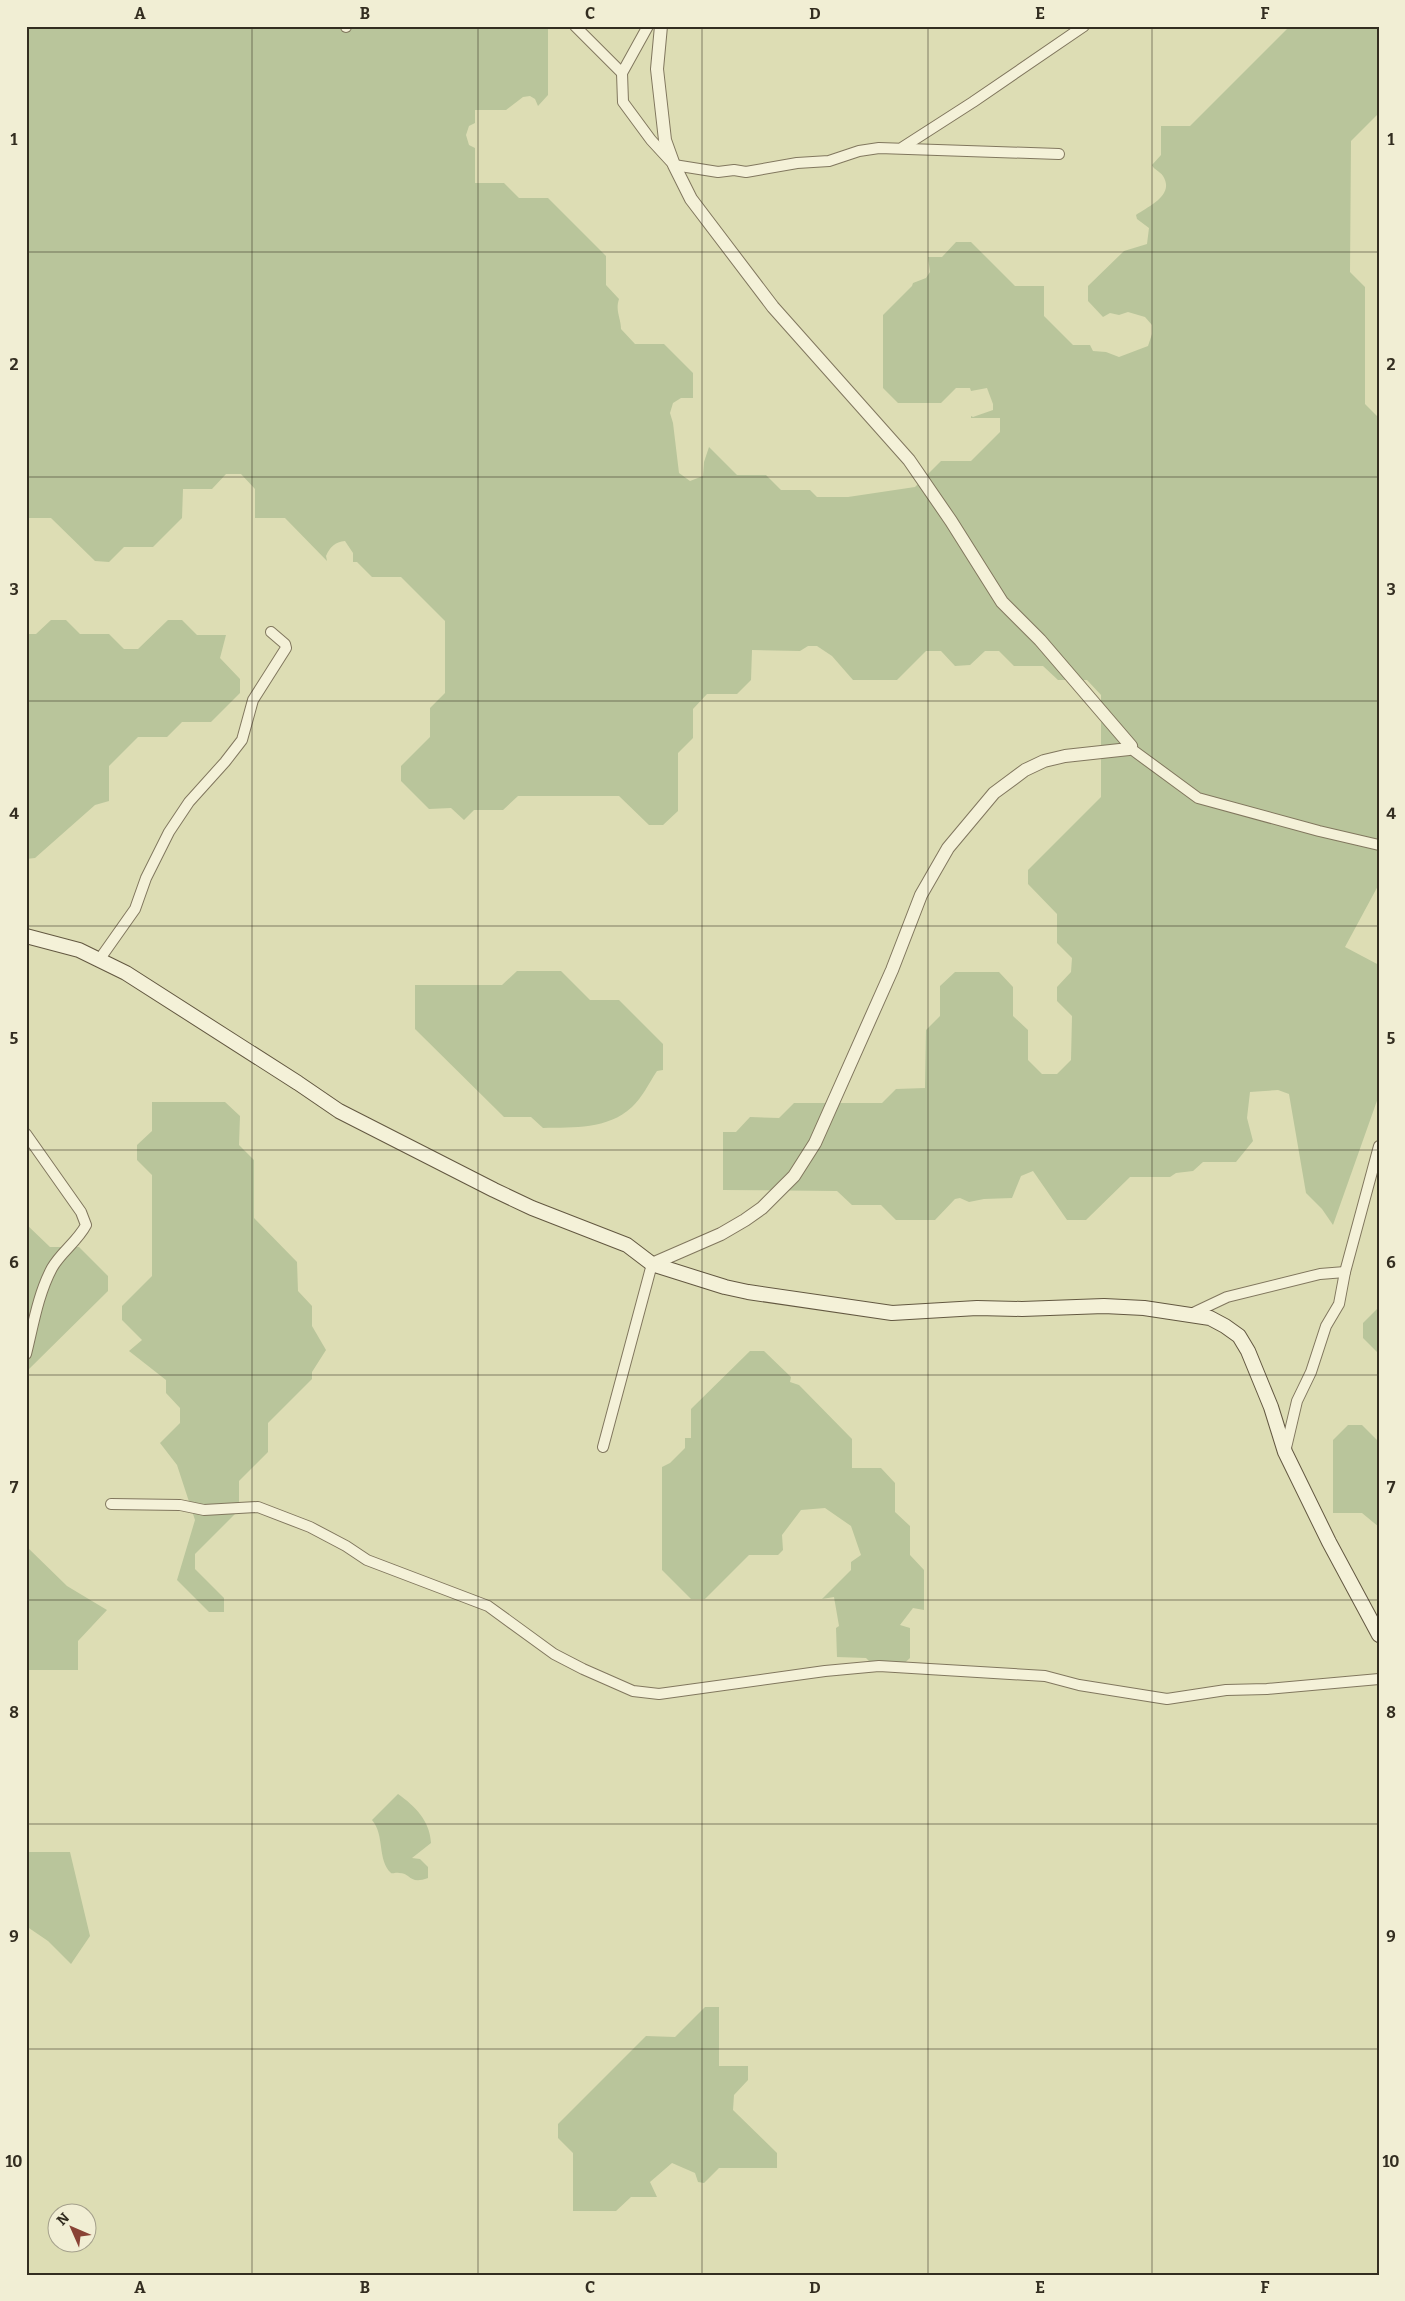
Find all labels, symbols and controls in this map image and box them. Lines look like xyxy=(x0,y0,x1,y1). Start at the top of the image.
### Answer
text: A xyxy=(134,4,146,23)
text: B xyxy=(360,4,370,23)
text: C xyxy=(585,4,595,23)
text: D xyxy=(809,4,821,23)
text: E xyxy=(1035,4,1045,23)
text: F xyxy=(1261,4,1270,23)
text: 1 xyxy=(11,130,18,149)
text: 1 xyxy=(1388,130,1395,149)
text: 2 xyxy=(9,355,19,374)
text: 2 xyxy=(1386,355,1396,374)
text: 3 xyxy=(9,580,19,599)
text: 3 xyxy=(1386,580,1396,599)
text: 4 xyxy=(9,804,19,823)
text: 4 xyxy=(1386,804,1396,823)
text: 5 xyxy=(10,1029,19,1048)
text: 5 xyxy=(1387,1029,1396,1048)
text: 6 xyxy=(9,1253,19,1272)
text: 6 xyxy=(1386,1253,1396,1272)
text: 7 xyxy=(10,1478,19,1497)
text: 7 xyxy=(1387,1478,1396,1497)
text: 8 xyxy=(9,1703,19,1722)
text: 8 xyxy=(1386,1703,1396,1722)
text: 9 xyxy=(9,1927,19,1946)
text: 9 xyxy=(1386,1927,1396,1946)
text: 10 xyxy=(5,2152,23,2171)
text: 10 xyxy=(1382,2152,1400,2171)
north arrow xyxy=(48,2204,98,2254)
text: N xyxy=(53,2209,73,2229)
text: A xyxy=(134,2278,146,2297)
text: B xyxy=(360,2278,370,2297)
text: C xyxy=(585,2278,595,2297)
text: D xyxy=(809,2278,821,2297)
text: E xyxy=(1035,2278,1045,2297)
text: F xyxy=(1261,2278,1270,2297)

